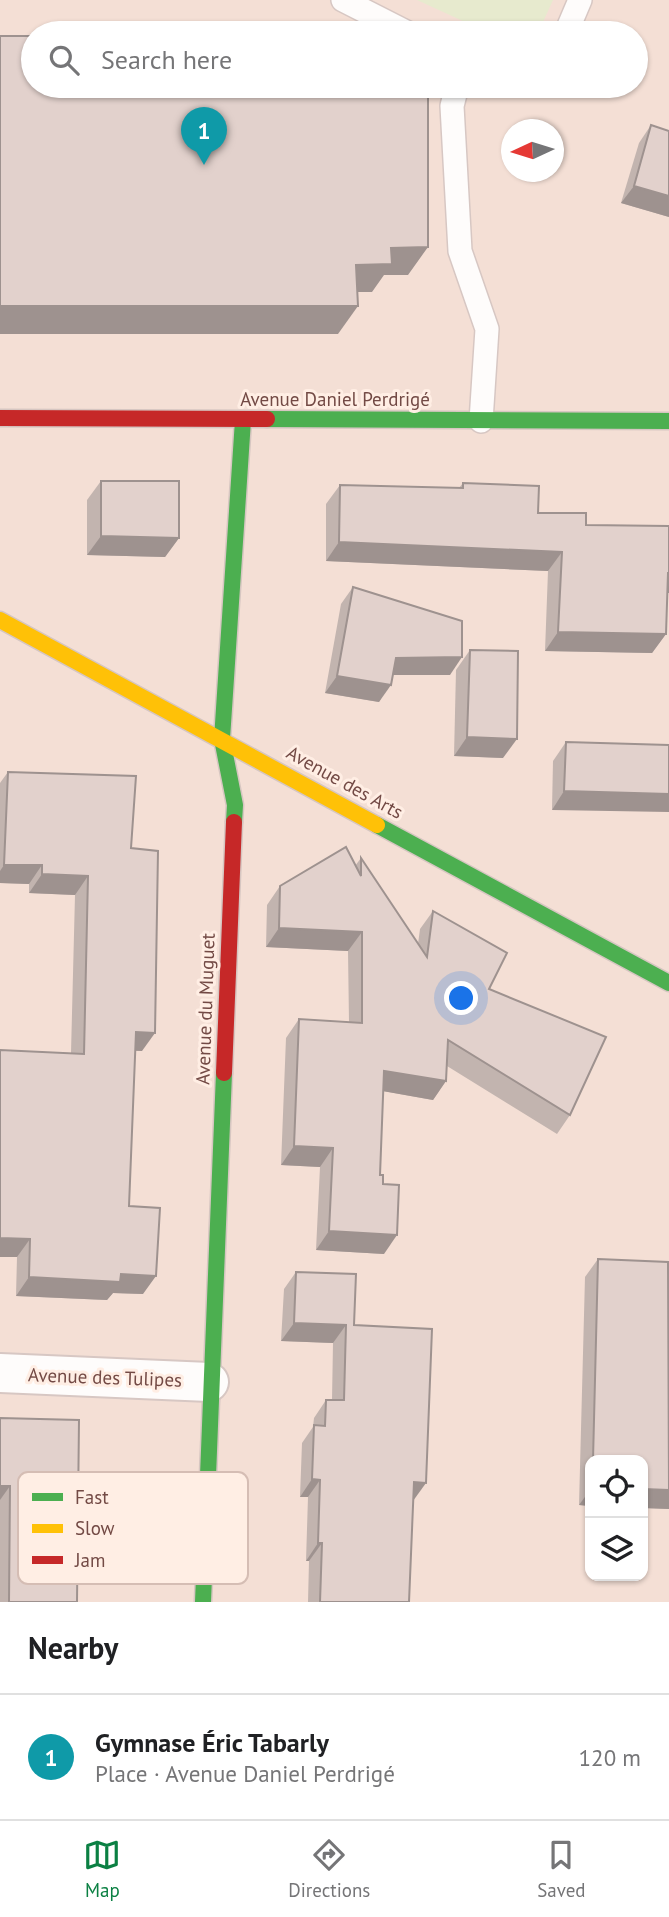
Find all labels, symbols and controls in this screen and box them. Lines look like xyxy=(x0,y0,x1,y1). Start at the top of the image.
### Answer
search box xyxy=(21,21,648,98)
icon: search xyxy=(45,41,83,79)
text: Search here xyxy=(101,43,232,76)
pin: 1 xyxy=(181,107,227,165)
north arrow xyxy=(501,119,564,182)
street label: Avenue Daniel Perdrigé xyxy=(240,387,430,411)
street label: Avenue des Arts xyxy=(283,740,407,824)
street label: Avenue du Muguet xyxy=(190,932,220,1085)
your location xyxy=(444,981,478,1015)
street label: Avenue des Tulipes xyxy=(28,1362,182,1392)
map controls xyxy=(585,1455,648,1581)
button: locate xyxy=(585,1455,648,1518)
legend xyxy=(18,1472,248,1584)
text: Fast xyxy=(75,1485,109,1509)
text: Slow xyxy=(75,1516,115,1540)
button: layers xyxy=(585,1518,648,1581)
text: Jam xyxy=(74,1548,105,1572)
text: Nearby xyxy=(28,1628,118,1667)
text: Gymnase Éric Tabarly xyxy=(95,1726,329,1759)
text: 1 xyxy=(44,1743,58,1772)
text: 120 m xyxy=(579,1743,641,1772)
text: Place · Avenue Daniel Perdrigé xyxy=(95,1759,395,1788)
tab: Map xyxy=(83,1836,121,1902)
tab: Directions xyxy=(288,1836,370,1902)
tab: Saved xyxy=(537,1836,586,1902)

